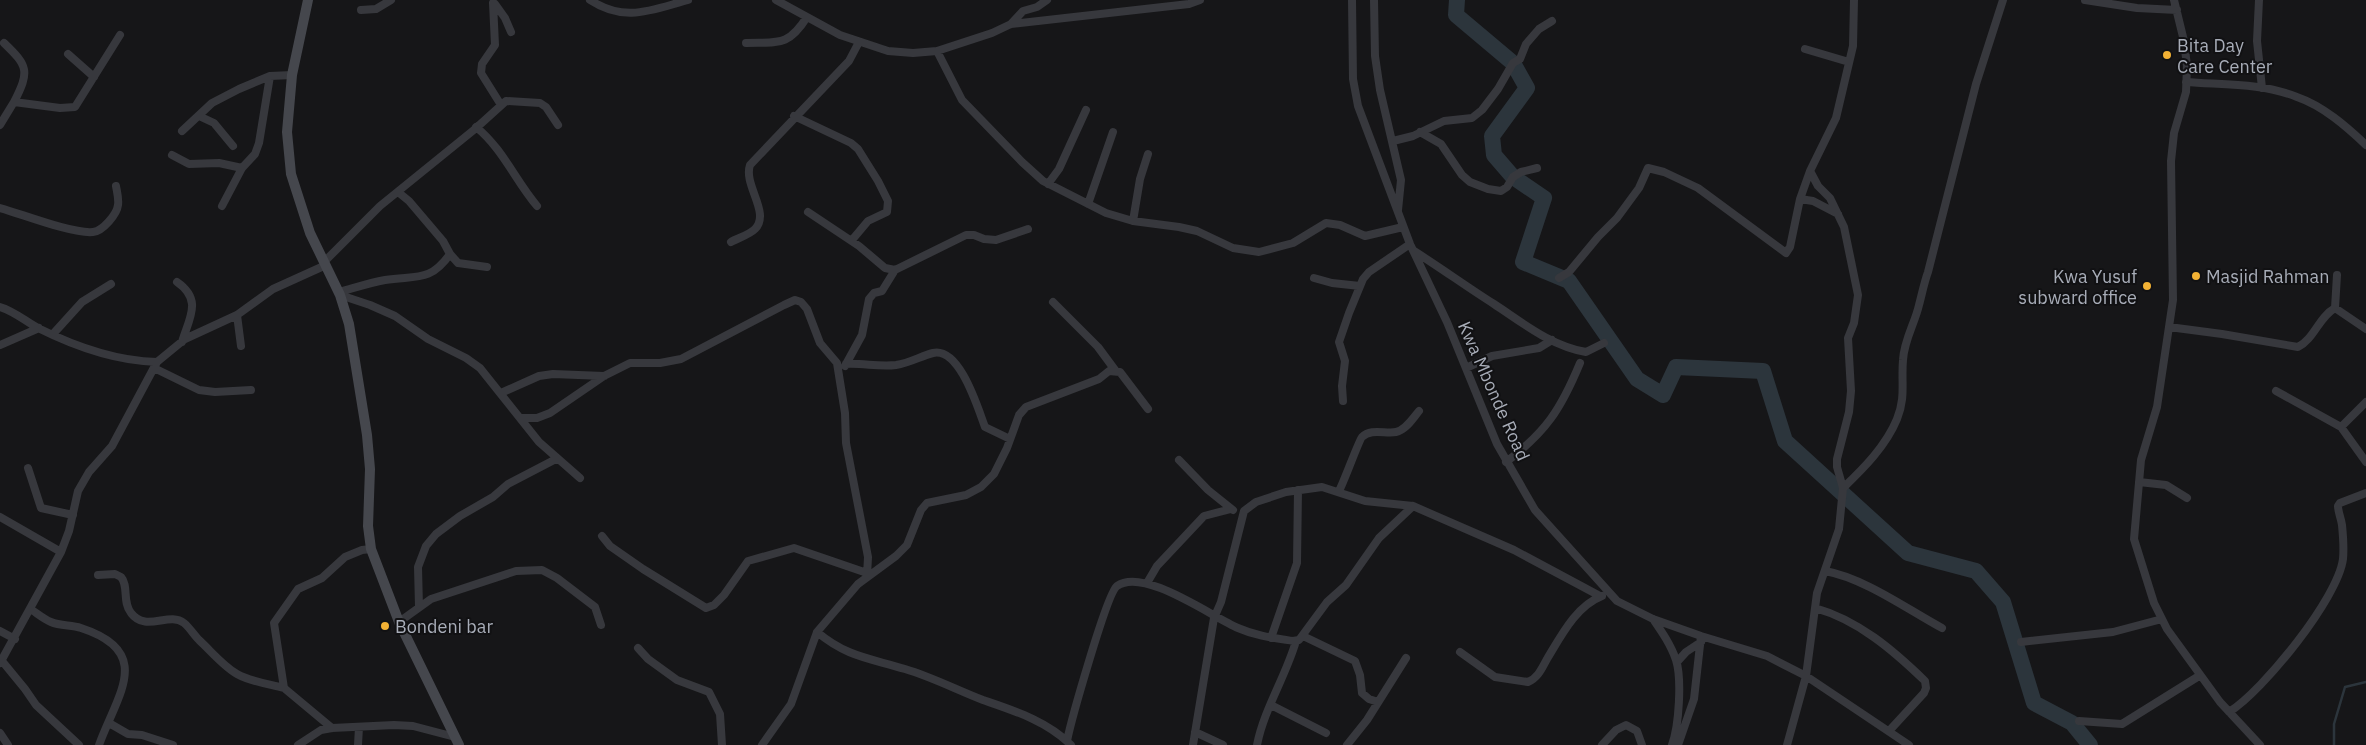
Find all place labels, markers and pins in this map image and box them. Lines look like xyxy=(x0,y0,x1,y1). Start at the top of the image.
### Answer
place label: Bita Day Care Center xyxy=(2177,34,2273,78)
marker: Bita Day Care Center xyxy=(2161,49,2173,61)
place label: Kwa Yusuf subward office xyxy=(2018,265,2137,309)
place label: Masjid Rahman xyxy=(2206,265,2329,288)
marker: Masjid Rahman xyxy=(2190,270,2202,282)
marker: Kwa Yusuf subward office xyxy=(2141,280,2153,292)
place label: Bondeni bar xyxy=(395,615,493,638)
marker: Bondeni bar xyxy=(379,620,391,632)

